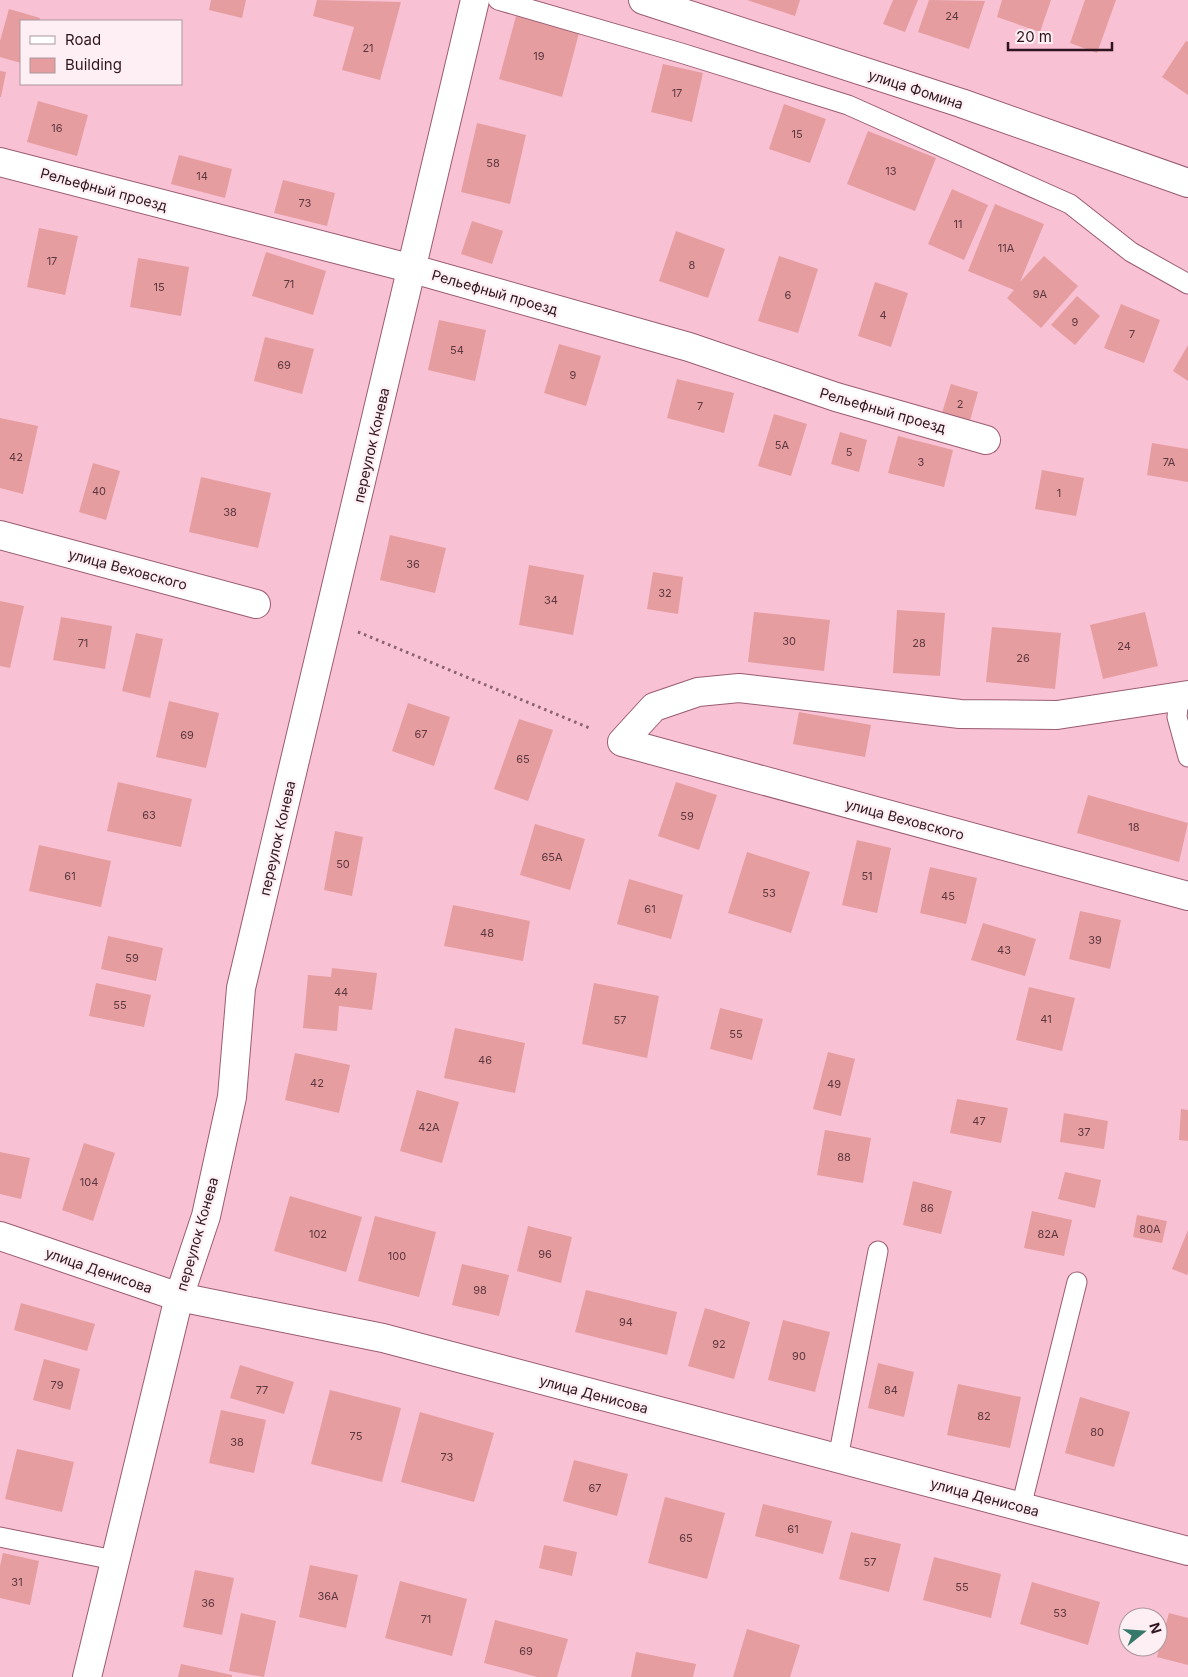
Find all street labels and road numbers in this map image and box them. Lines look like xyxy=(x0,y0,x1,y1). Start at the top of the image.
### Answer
street label: улица Фомина xyxy=(866,66,966,112)
street label: Рельефный проезд xyxy=(39,164,169,214)
street label: Рельефный проезд xyxy=(430,266,560,318)
street label: Рельефный проезд xyxy=(818,384,948,436)
street label: переулок Конева xyxy=(349,386,393,504)
street label: улица Веховского xyxy=(67,545,189,593)
street label: переулок Конева xyxy=(255,779,299,897)
street label: улица Веховского xyxy=(844,795,966,843)
street label: переулок Конева xyxy=(173,1175,221,1293)
street label: улица Денисова xyxy=(43,1244,155,1296)
street label: улица Денисова xyxy=(538,1371,650,1417)
street label: улица Денисова xyxy=(929,1474,1041,1520)

